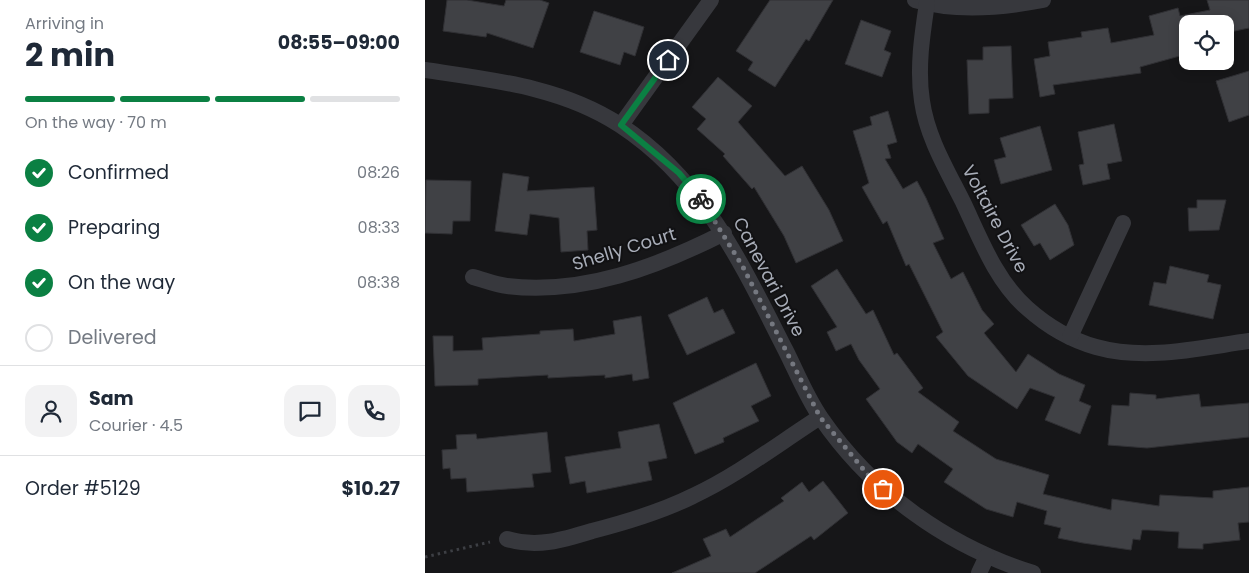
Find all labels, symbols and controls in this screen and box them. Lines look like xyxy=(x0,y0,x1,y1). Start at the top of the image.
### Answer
text: Arriving in xyxy=(25,12,104,35)
map controls xyxy=(1179,15,1234,70)
button: locate xyxy=(1179,15,1234,70)
text: 08:55–09:00 xyxy=(278,29,400,56)
text: 2 min xyxy=(25,32,115,77)
pin xyxy=(647,39,689,81)
icon: home xyxy=(654,46,682,74)
text: On the way · 70 m xyxy=(25,111,167,134)
icon: check xyxy=(25,159,53,187)
text: Confirmed xyxy=(68,159,169,186)
street label: Voltaire Drive xyxy=(956,160,1034,277)
text: 08:26 xyxy=(357,161,400,184)
courier xyxy=(676,174,726,224)
icon: bike xyxy=(687,185,715,213)
street label: Canevari Drive xyxy=(727,213,811,341)
icon: check xyxy=(25,214,53,242)
text: Preparing xyxy=(68,214,160,241)
text: 08:33 xyxy=(358,216,400,239)
street label: Shelly Court xyxy=(569,221,679,276)
icon: check xyxy=(25,269,53,297)
text: On the way xyxy=(68,269,175,296)
text: 08:38 xyxy=(357,271,400,294)
text: Delivered xyxy=(68,324,157,351)
button: person xyxy=(25,385,77,437)
text: Sam xyxy=(89,385,134,412)
button: chat xyxy=(284,385,336,437)
button: phone xyxy=(348,385,400,437)
text: Courier · 4.5 xyxy=(89,414,183,437)
pin xyxy=(862,468,904,510)
text: Order #5129 xyxy=(25,475,141,502)
text: $10.27 xyxy=(342,475,400,502)
icon: bag xyxy=(869,475,897,503)

